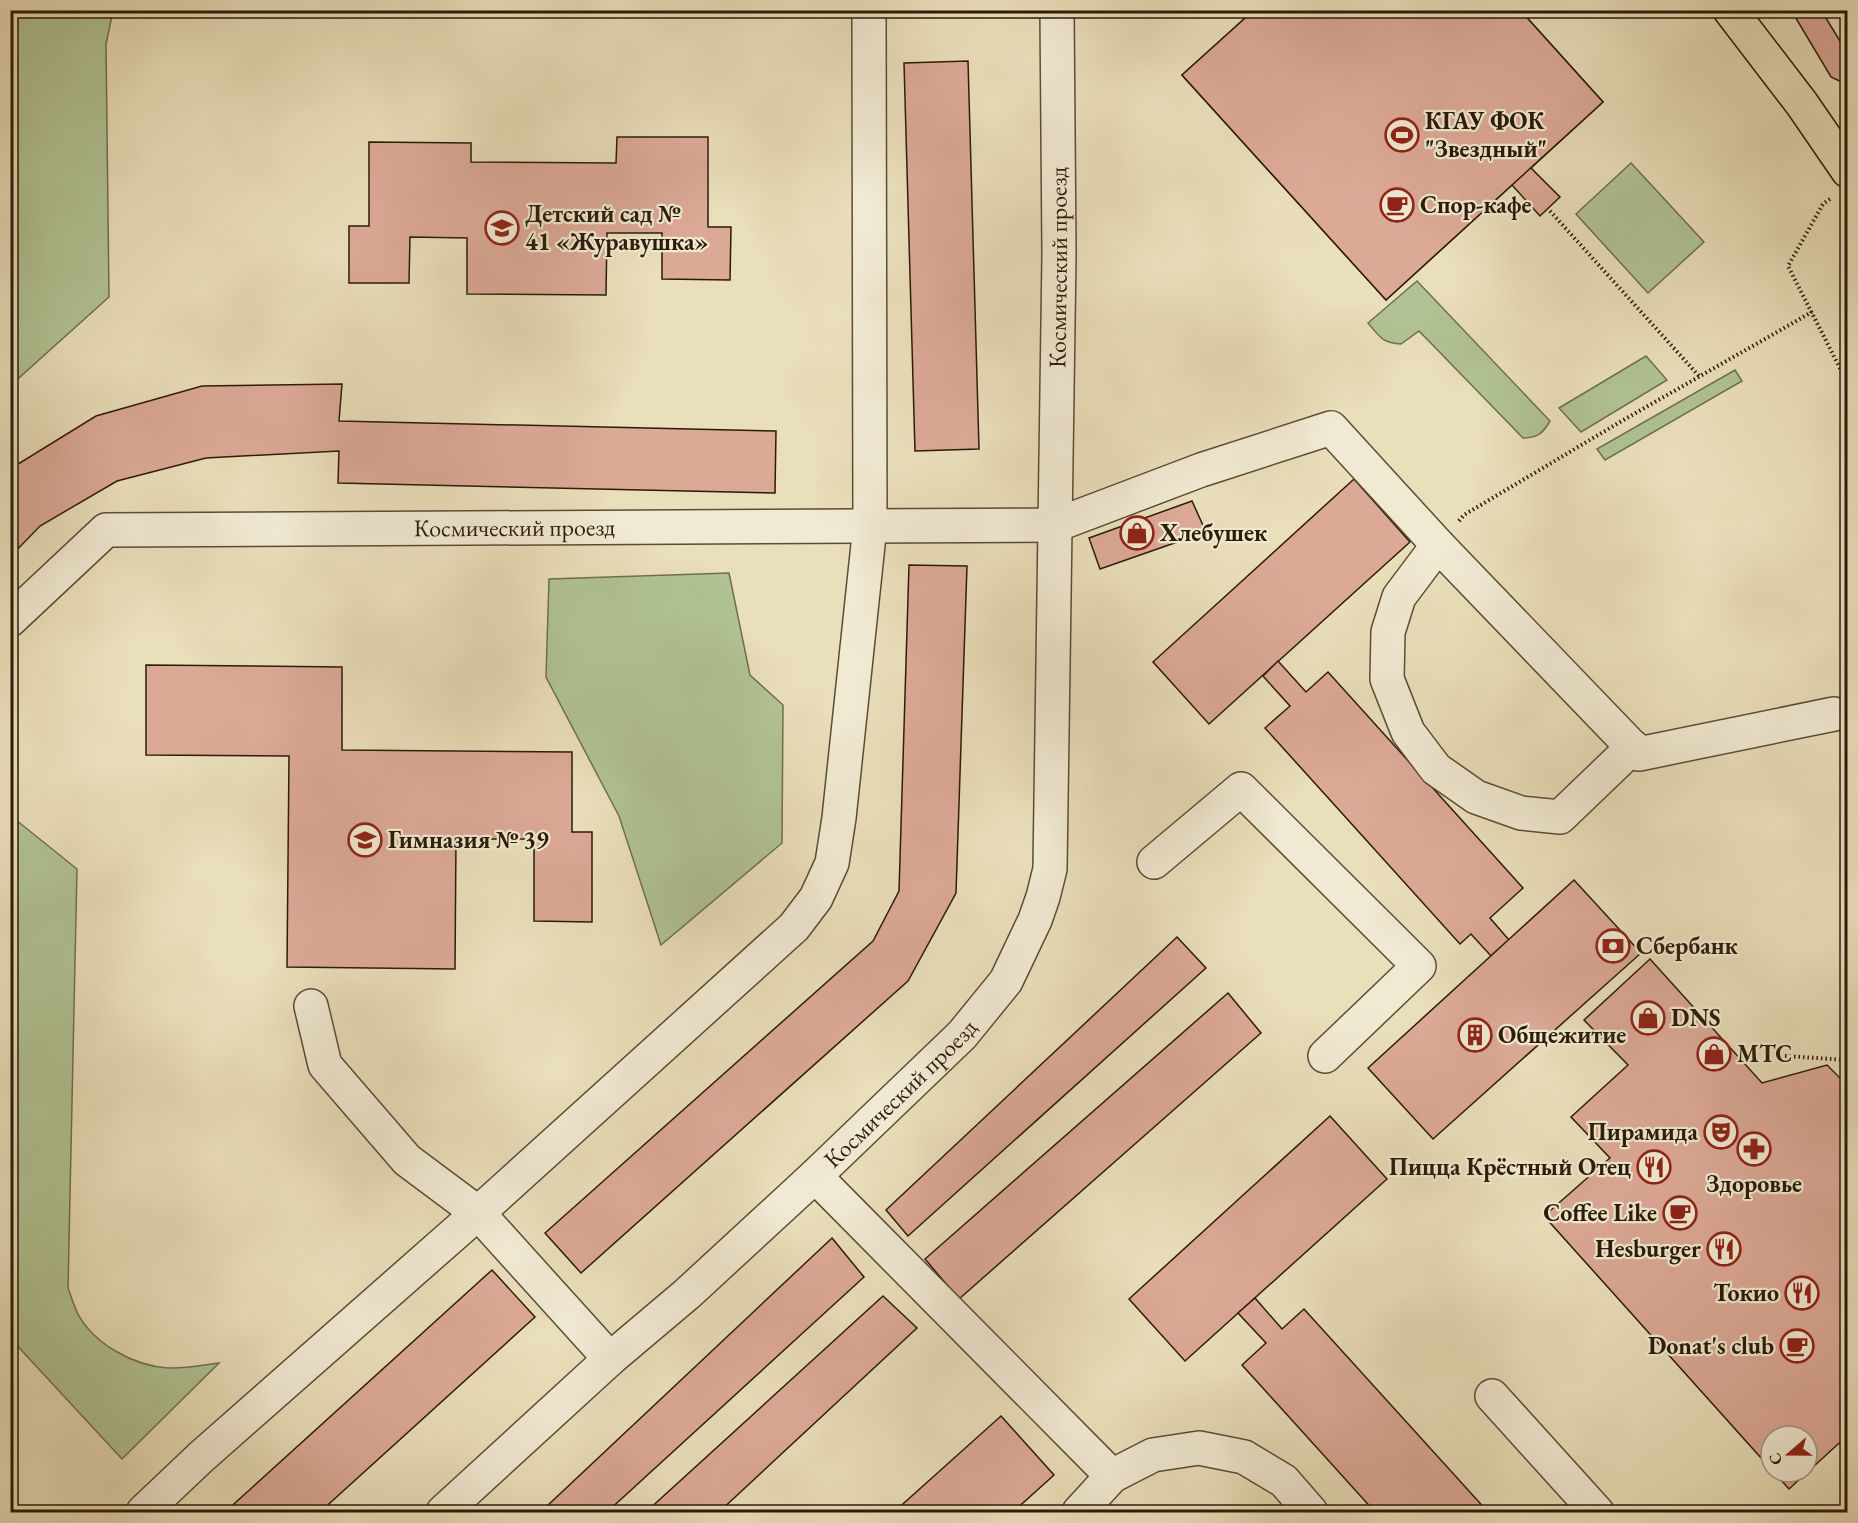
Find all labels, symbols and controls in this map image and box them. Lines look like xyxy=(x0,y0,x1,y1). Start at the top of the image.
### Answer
place label: КГАУ ФОК "Звездный" xyxy=(1425,105,1547,164)
sports icon: КГАУ ФОК "Звездный" xyxy=(1384,117,1420,153)
street label: Космический проезд xyxy=(1041,167,1074,368)
cafe icon: Спор-кафе xyxy=(1379,187,1415,223)
place label: Спор-кафе xyxy=(1420,189,1531,220)
place label: Детский сад № 41 «Журавушка» xyxy=(525,198,708,258)
school or university icon: Детский сад № 41 «Журавушка» xyxy=(484,210,520,246)
street label: Космический проезд xyxy=(414,511,615,543)
shop icon: Хлебушек xyxy=(1119,515,1155,551)
place label: Хлебушек xyxy=(1159,517,1268,549)
school or university icon: Гимназия № 39 xyxy=(347,822,383,858)
place label: Гимназия № 39 xyxy=(388,824,549,855)
bank icon: Сбербанк xyxy=(1595,928,1631,964)
place label: Сбербанк xyxy=(1636,930,1739,961)
shop icon: DNS xyxy=(1630,1000,1666,1036)
place label: DNS xyxy=(1671,1002,1721,1033)
street label: Космический проезд xyxy=(817,1013,984,1174)
building icon: Общежитие xyxy=(1457,1017,1493,1053)
place label: Общежитие xyxy=(1498,1019,1626,1050)
shop icon: МТС xyxy=(1696,1036,1732,1072)
place label: МТС xyxy=(1737,1038,1792,1069)
theatre icon: Пирамида xyxy=(1703,1114,1739,1150)
place label: Пирамида xyxy=(1588,1116,1698,1147)
pharmacy icon: Здоровье xyxy=(1736,1131,1772,1167)
restaurant icon: Пицца Крёстный Отец xyxy=(1636,1149,1672,1185)
place label: Пицца Крёстный Отец xyxy=(1389,1151,1631,1182)
place label: Здоровье xyxy=(1706,1168,1802,1199)
cafe icon: Coffee Like xyxy=(1662,1195,1698,1231)
place label: Coffee Like xyxy=(1543,1197,1657,1228)
restaurant icon: Hesburger xyxy=(1706,1231,1742,1267)
place label: Hesburger xyxy=(1595,1233,1701,1265)
restaurant icon: Токио xyxy=(1784,1275,1820,1311)
place label: Токио xyxy=(1713,1277,1779,1308)
cafe icon: Donat's club xyxy=(1779,1328,1815,1364)
place label: Donat's club xyxy=(1648,1330,1774,1361)
north arrow xyxy=(1759,1424,1819,1484)
text: С xyxy=(1764,1450,1787,1468)

